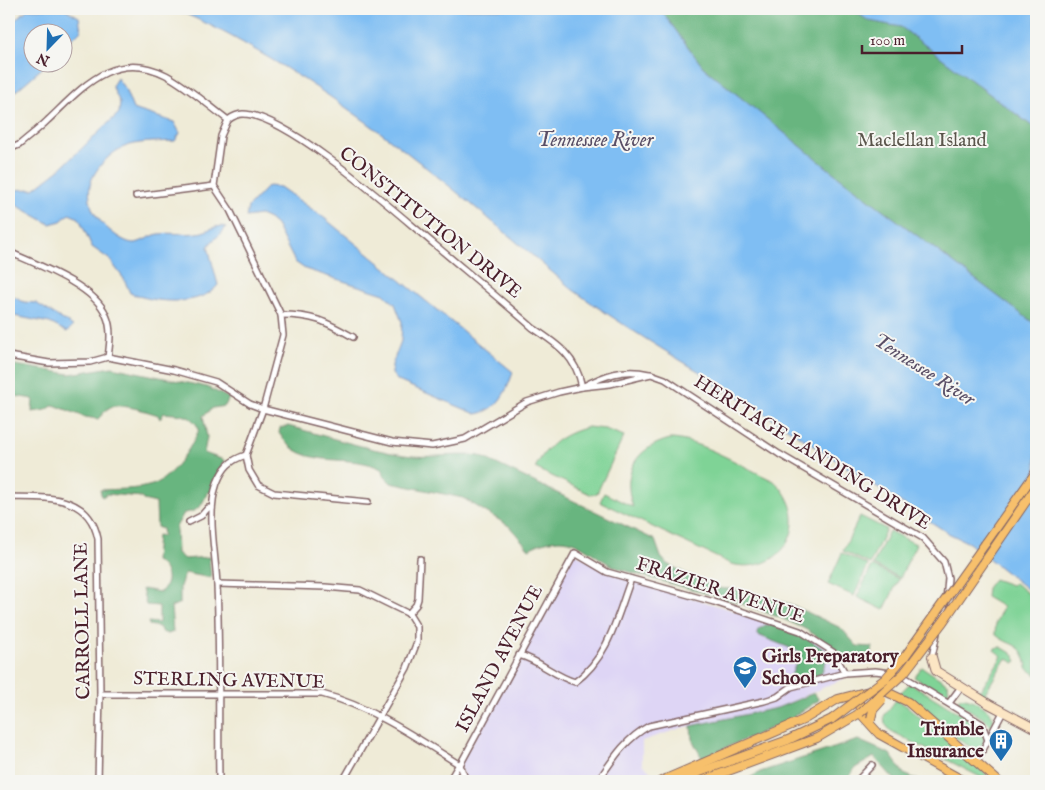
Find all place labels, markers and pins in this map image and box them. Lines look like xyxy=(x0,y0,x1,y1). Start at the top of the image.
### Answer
place label: Girls Preparatory School xyxy=(762,645,899,691)
school or university icon: Girls Preparatory School xyxy=(732,655,758,689)
place label: Trimble Insurance xyxy=(907,718,984,764)
building icon: Trimble Insurance xyxy=(988,728,1014,762)

